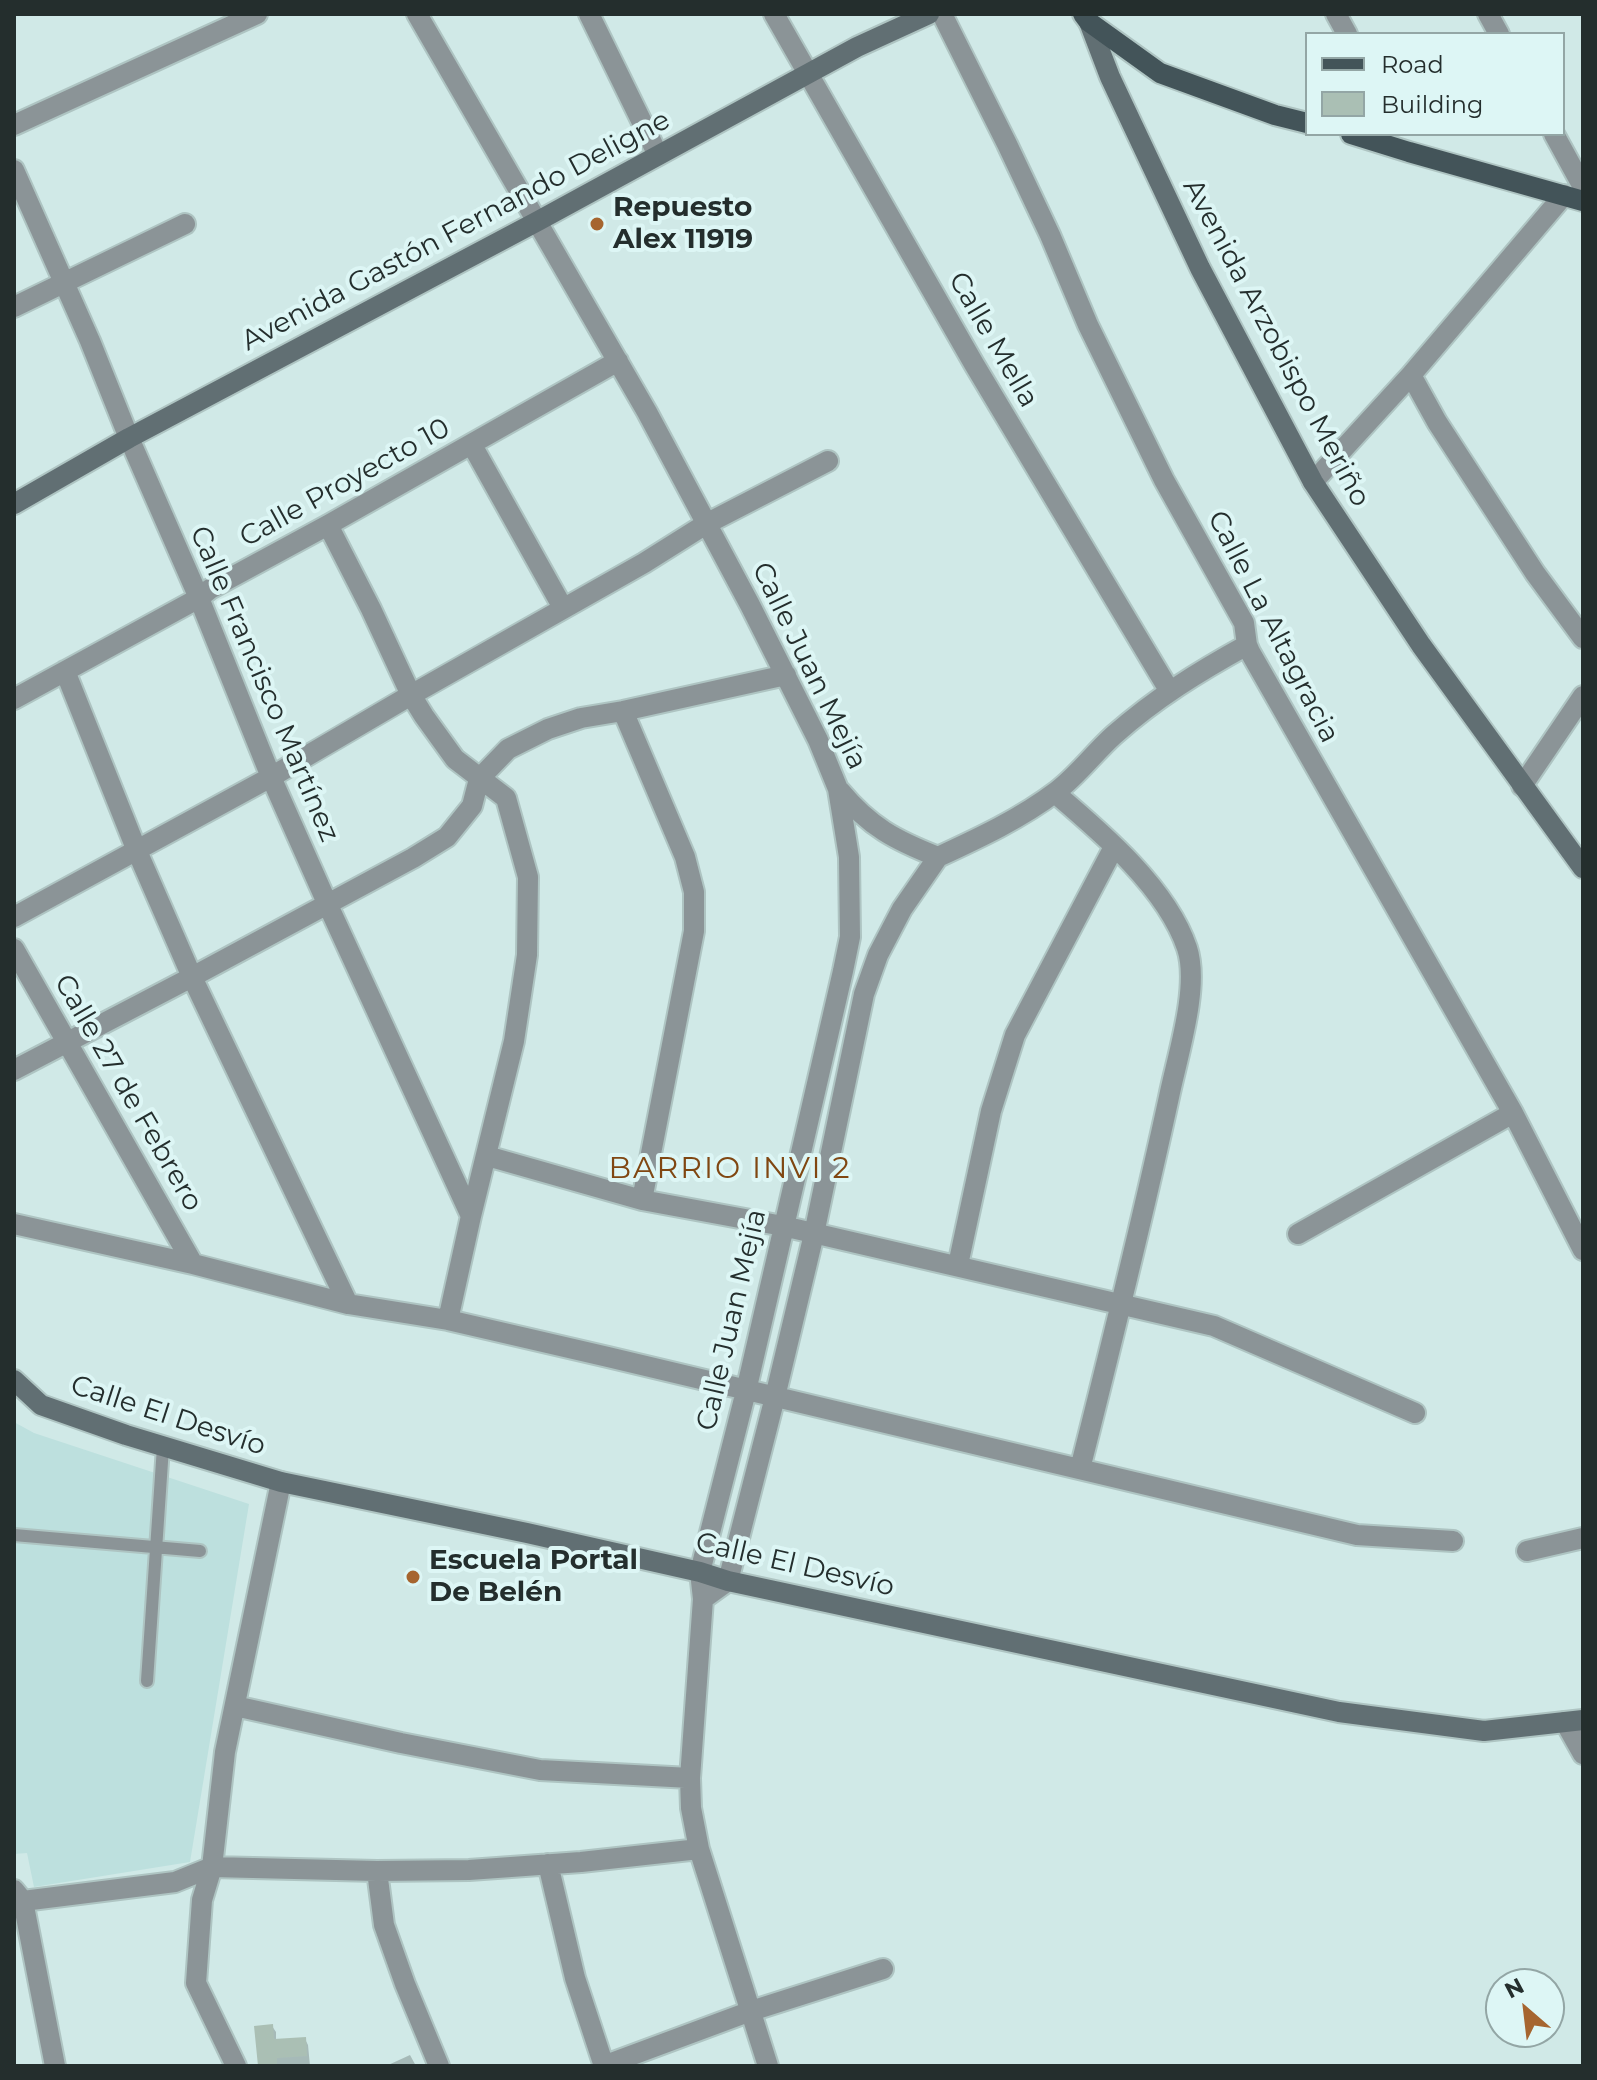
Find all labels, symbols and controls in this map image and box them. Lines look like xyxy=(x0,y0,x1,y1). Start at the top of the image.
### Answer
legend xyxy=(1305,32,1565,136)
text: Road xyxy=(1381,50,1444,79)
text: Building xyxy=(1381,90,1484,119)
street label: Avenida Gastón Fernando Deligne xyxy=(236,103,676,359)
street label: Avenida Arzobispo Meriño xyxy=(1175,174,1377,512)
place label: Repuesto Alex 11919 xyxy=(613,191,753,257)
marker: Repuesto Alex 11919 xyxy=(588,215,606,233)
street label: Calle Mella xyxy=(941,266,1045,414)
street label: Calle Proyecto 10 xyxy=(234,411,456,555)
street label: Calle La Altagracia xyxy=(1200,505,1346,749)
street label: Calle Francisco Martínez xyxy=(182,521,346,847)
street label: Calle Juan Mejía xyxy=(744,557,874,775)
street label: Calle 27 de Febrero xyxy=(47,969,209,1217)
district label: BARRIO INVI 2 xyxy=(609,1151,851,1187)
street label: Calle Juan Mejía xyxy=(690,1206,774,1434)
street label: Calle El Desvío xyxy=(66,1369,270,1463)
street label: Calle El Desvío xyxy=(692,1526,898,1604)
place label: Escuela Portal De Belén xyxy=(429,1544,638,1610)
marker: Escuela Portal De Belén xyxy=(404,1568,422,1586)
north arrow xyxy=(1485,1968,1565,2048)
text: N xyxy=(1500,1972,1529,2004)

